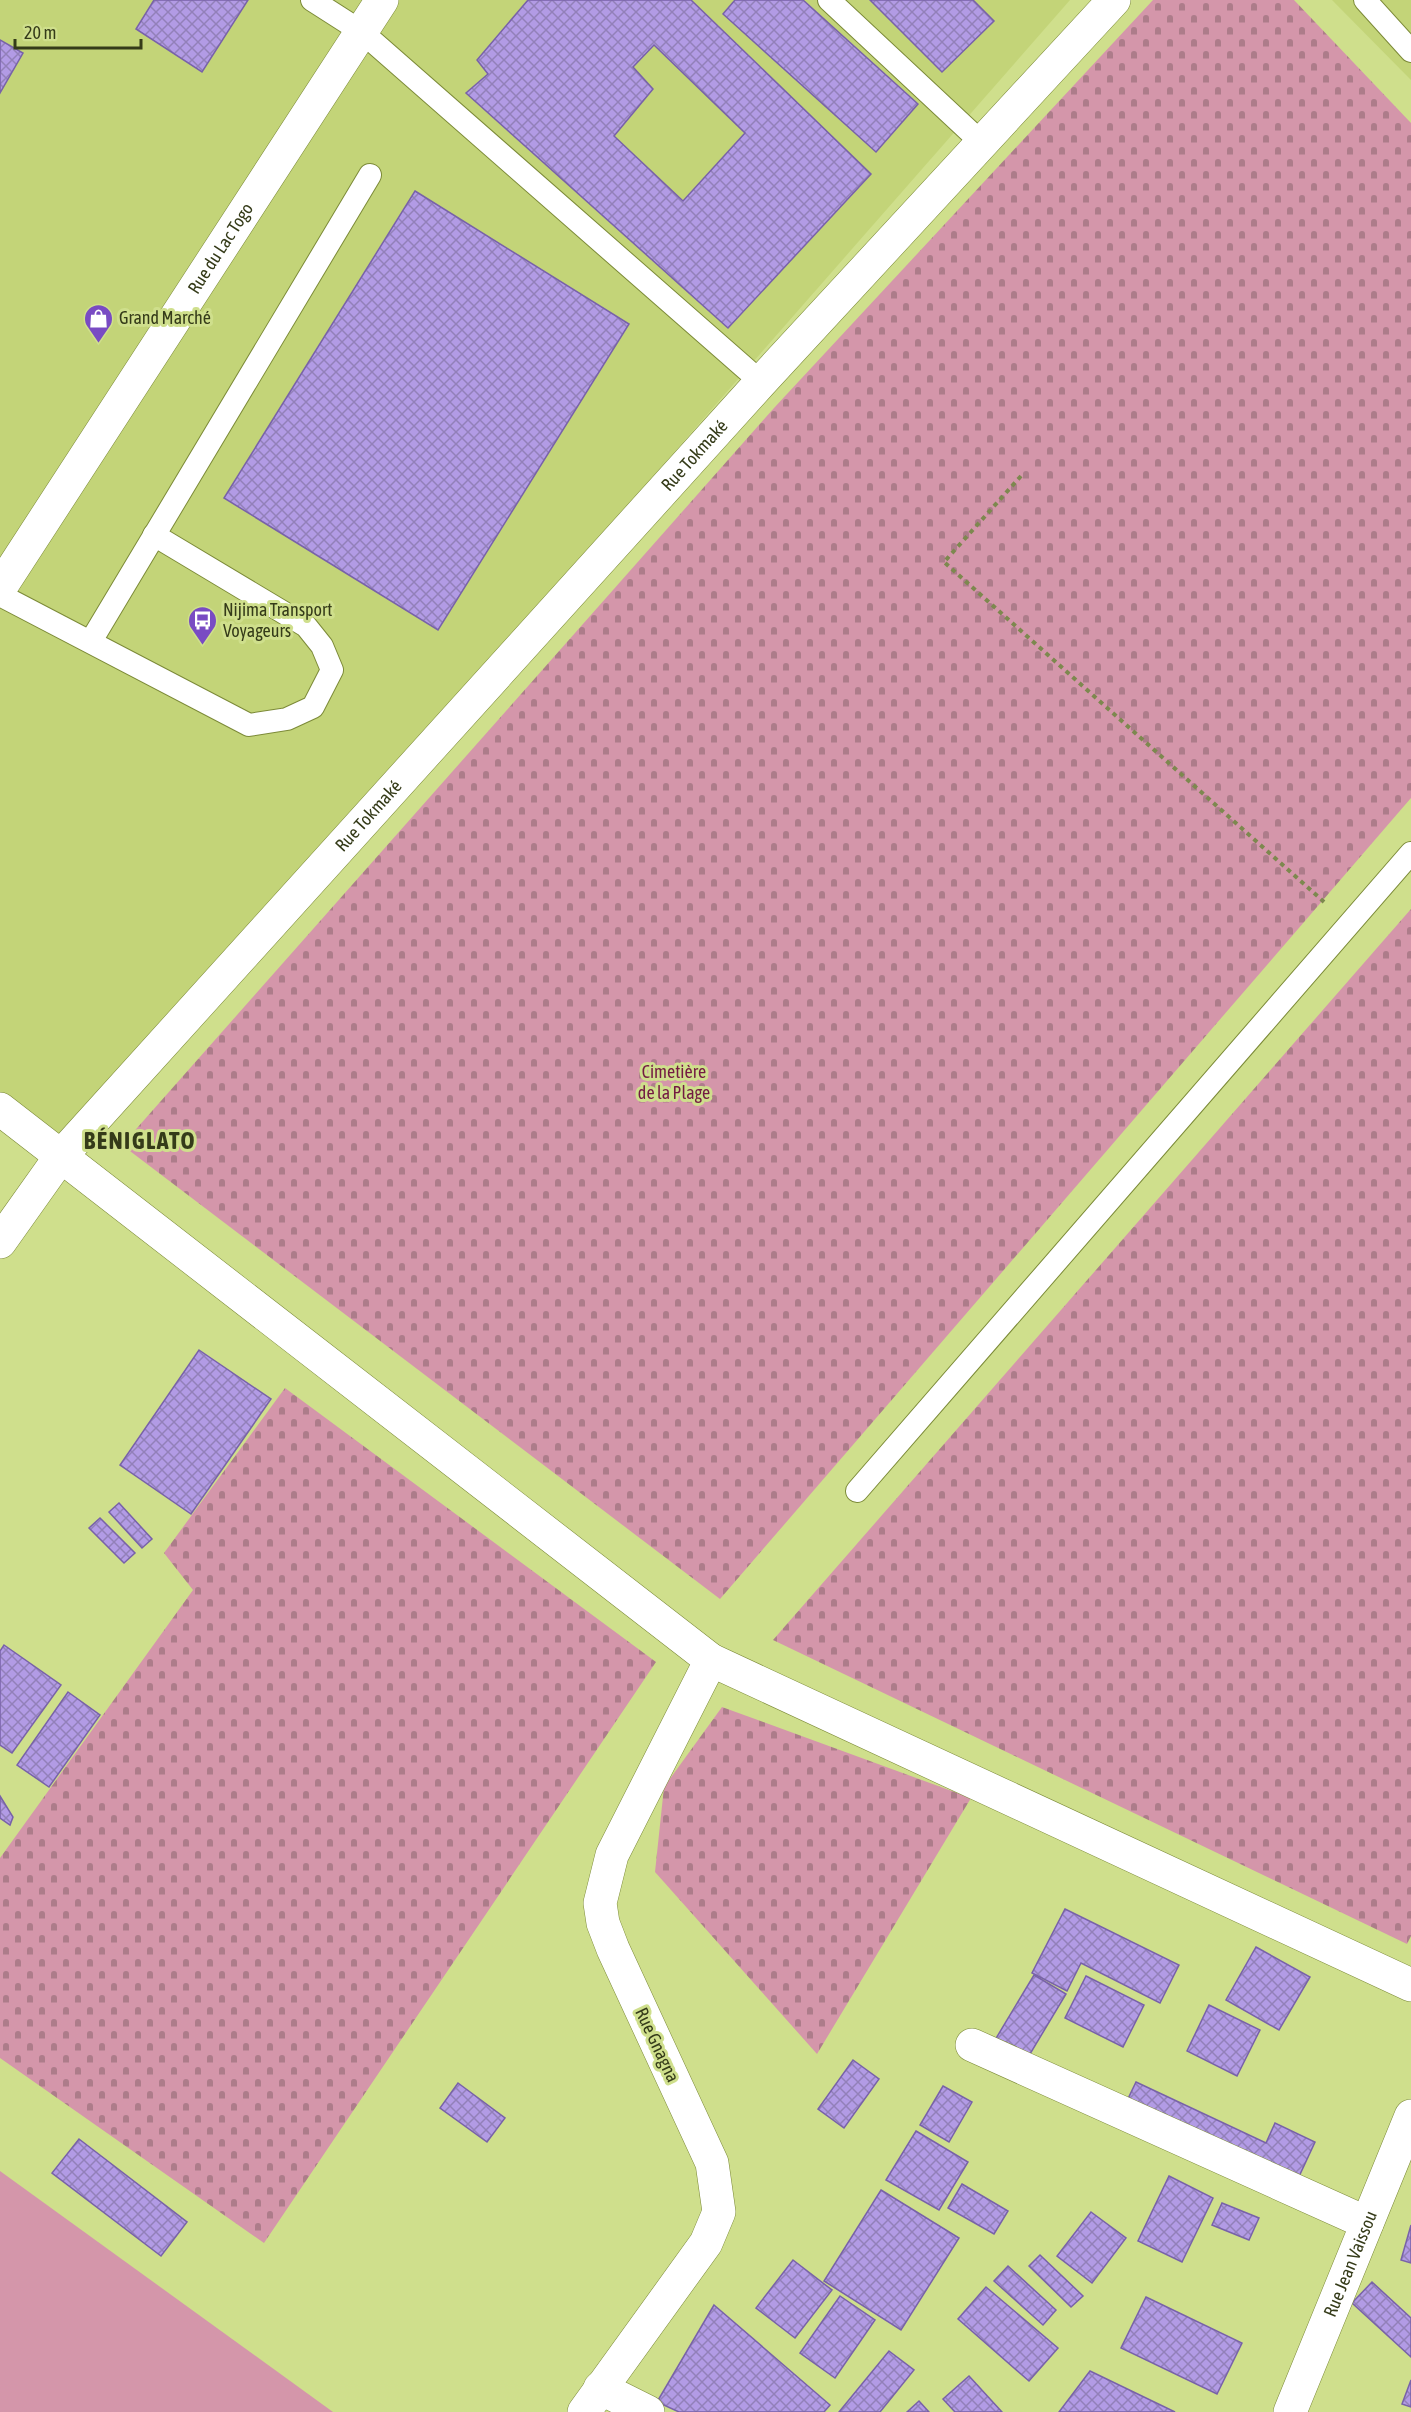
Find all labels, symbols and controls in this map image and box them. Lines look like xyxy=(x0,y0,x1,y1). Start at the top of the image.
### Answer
scale bar xyxy=(15,12,141,50)
text: 20 m xyxy=(24,22,56,43)
street label: Rue du Lac Togo xyxy=(183,199,257,297)
shop icon: Grand Marché xyxy=(82,302,114,344)
place label: Grand Marché xyxy=(119,307,211,328)
street label: Rue Tokmaké xyxy=(657,415,732,495)
place label: Nijima Transport Voyageurs xyxy=(223,599,332,641)
bus stop icon: Nijima Transport Voyageurs xyxy=(186,604,218,646)
street label: Rue Tokmaké xyxy=(331,776,406,855)
park label: Cimetière de la Plage xyxy=(638,1061,710,1103)
district label: BÉNIGLATO xyxy=(84,1127,196,1154)
street label: Rue Gnagna xyxy=(631,2004,684,2085)
street label: Rue Jean Vaissou xyxy=(1319,2208,1381,2320)

